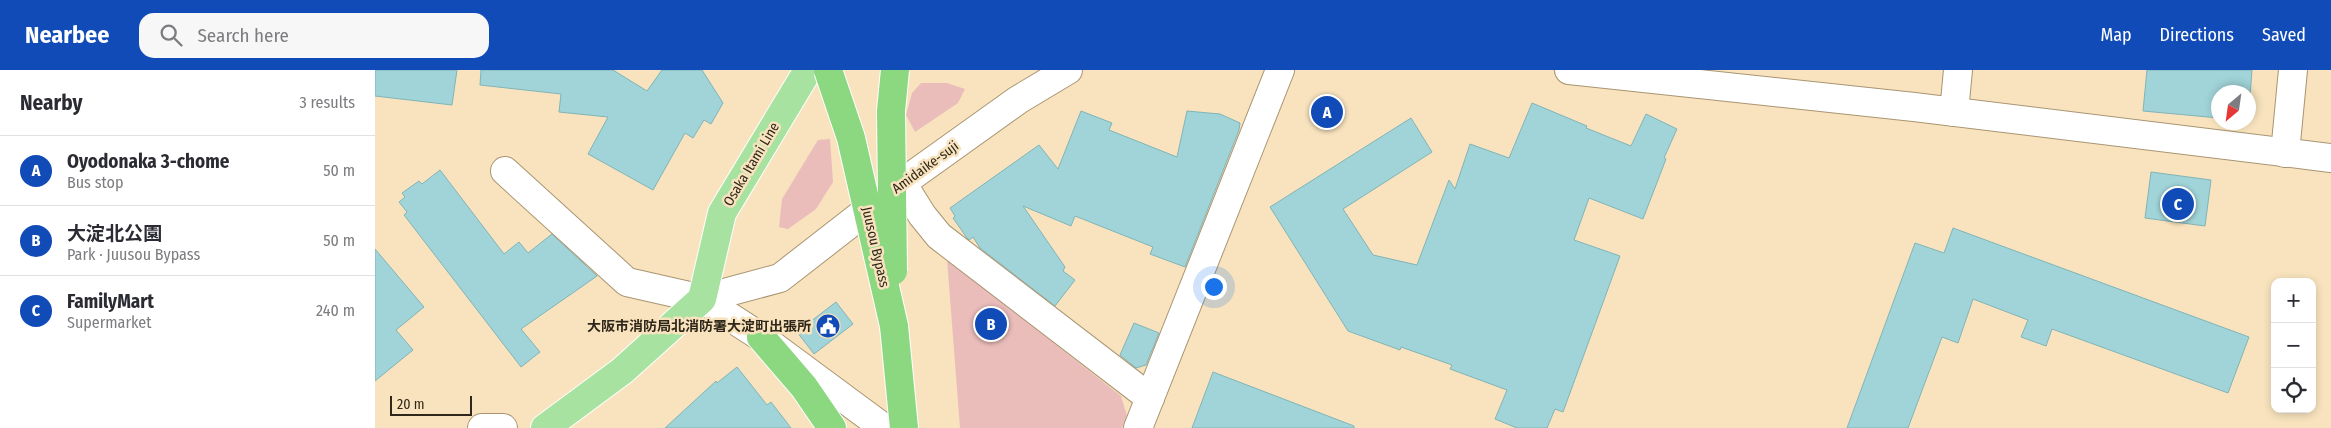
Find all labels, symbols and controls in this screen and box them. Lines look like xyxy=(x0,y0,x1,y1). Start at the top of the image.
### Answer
search box xyxy=(139,13,489,58)
text: Nearbee xyxy=(25,21,109,49)
icon: search xyxy=(157,21,185,49)
text: Search here xyxy=(197,24,289,47)
text: Map xyxy=(2100,24,2132,46)
text: Directions xyxy=(2160,24,2234,46)
text: Saved xyxy=(2262,24,2306,46)
north arrow xyxy=(2211,85,2256,130)
text: Nearby xyxy=(20,90,82,116)
text: 3 results xyxy=(299,93,355,112)
pin: A xyxy=(1311,93,1343,131)
street label: Osaka Itami Line xyxy=(720,119,783,209)
street label: Amidaike-suji xyxy=(889,137,962,197)
text: Oyodonaka 3-chome xyxy=(67,150,229,173)
text: A xyxy=(32,161,40,180)
text: 50 m xyxy=(323,161,355,180)
text: Bus stop xyxy=(67,173,123,192)
pin: C xyxy=(2162,185,2194,223)
street label: Juusou Bypass xyxy=(858,205,893,289)
text: 大淀北公園 xyxy=(67,222,162,245)
text: B xyxy=(32,231,40,250)
text: 50 m xyxy=(323,231,355,250)
text: Park · Juusou Bypass xyxy=(67,245,200,264)
your location xyxy=(1201,274,1227,300)
map controls xyxy=(2271,278,2316,413)
button: + xyxy=(2271,278,2316,323)
text: FamilyMart xyxy=(67,290,154,313)
text: C xyxy=(32,301,40,320)
text: 240 m xyxy=(316,301,355,320)
pin: B xyxy=(975,305,1007,343)
text: Supermarket xyxy=(67,313,151,332)
public building icon: 大阪市消防局北消防署大淀町出張所 xyxy=(815,313,841,339)
place label: 大阪市消防局北消防署大淀町出張所 xyxy=(587,318,811,335)
button: − xyxy=(2271,323,2316,368)
button: locate xyxy=(2271,368,2316,413)
scale bar xyxy=(390,393,473,416)
text: 20 m xyxy=(397,396,425,413)

